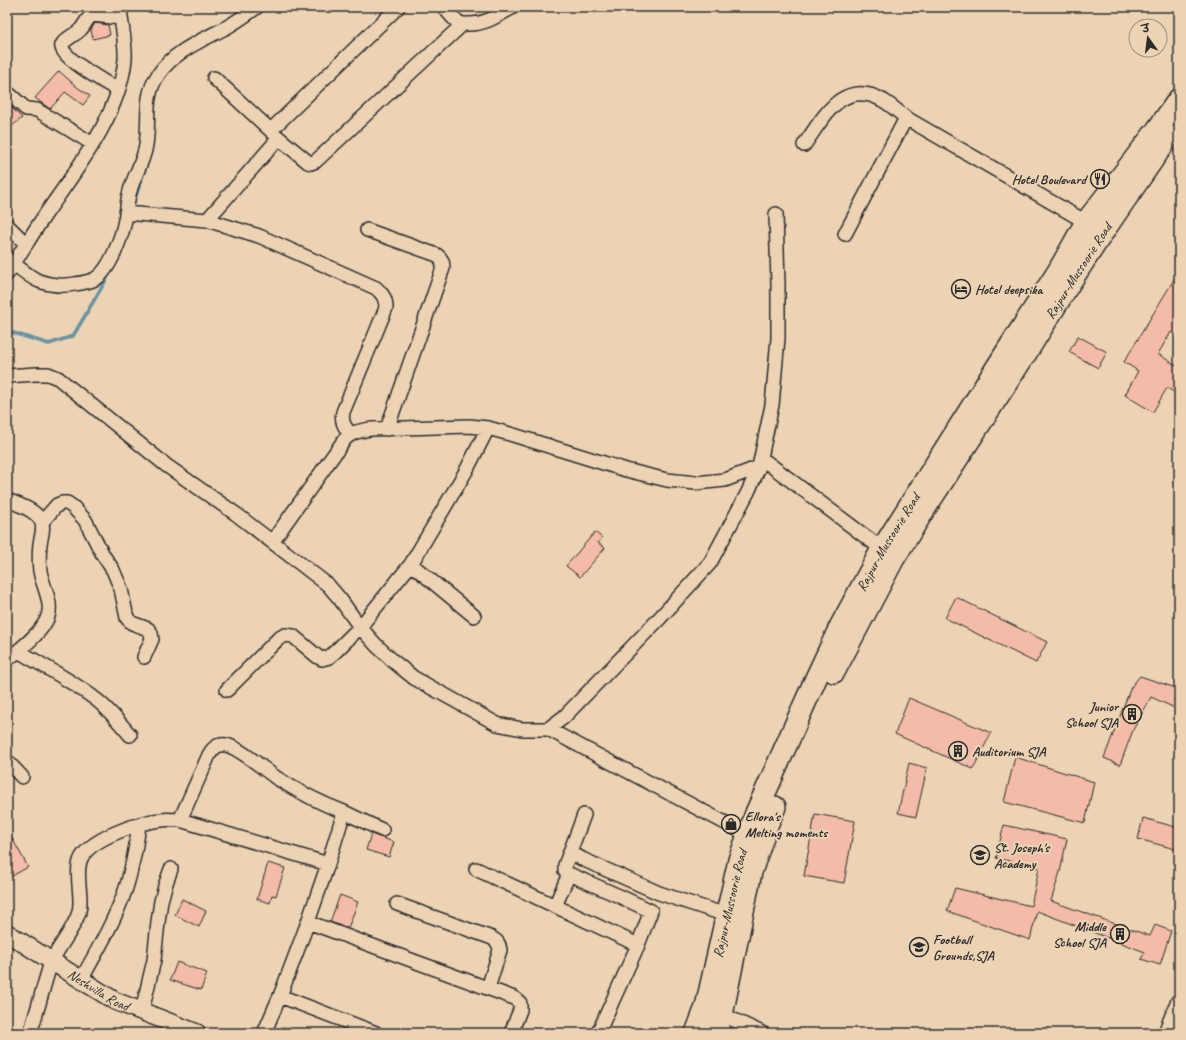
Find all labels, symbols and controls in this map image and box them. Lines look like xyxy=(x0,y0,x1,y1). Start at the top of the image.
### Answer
north arrow xyxy=(1128,18,1168,58)
text: उ xyxy=(1139,20,1152,36)
restaurant icon: Hotel Boulevard xyxy=(1089,168,1111,190)
place label: Hotel Boulevard xyxy=(1012,171,1088,188)
street label: Rajpur-Mussoorie Road xyxy=(1041,217,1117,322)
hotel icon: Hotel deepsika xyxy=(950,278,972,300)
place label: Hotel deepsika xyxy=(975,281,1043,298)
street label: Rajpur-Mussoorie Road xyxy=(852,488,925,594)
place label: Junior School SJA xyxy=(1065,698,1120,731)
building icon: Junior School SJA xyxy=(1121,703,1143,725)
building icon: Auditorium SJA xyxy=(947,740,969,762)
place label: Auditorium SJA xyxy=(972,743,1046,760)
place label: Ellora's Melting moments xyxy=(745,808,829,841)
shop icon: Ellora's Melting moments xyxy=(720,813,742,835)
place label: St. Joseph's Academy xyxy=(994,839,1051,872)
school or university icon: St. Joseph's Academy xyxy=(969,844,991,866)
street label: Rajpur-Mussoorie Road xyxy=(709,845,752,959)
place label: Middle School SJA xyxy=(1053,918,1107,951)
building icon: Middle School SJA xyxy=(1109,923,1131,945)
place label: Football Grounds,SJA xyxy=(933,931,995,964)
school or university icon: Football Grounds,SJA xyxy=(908,936,930,958)
street label: Neshvilla Road xyxy=(65,965,134,1015)

